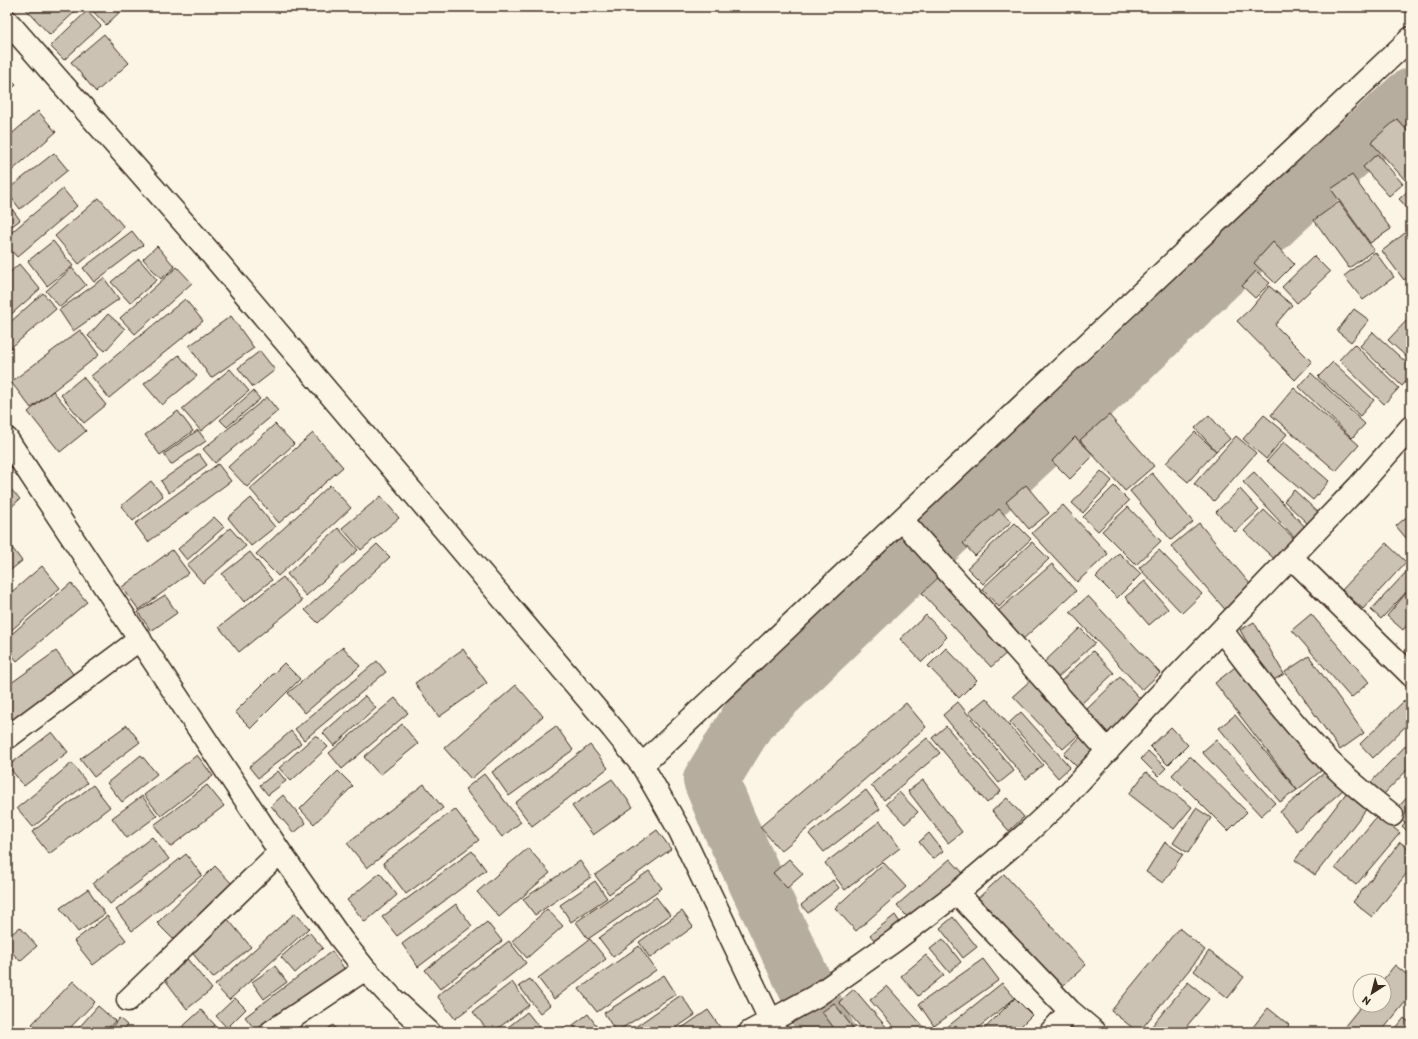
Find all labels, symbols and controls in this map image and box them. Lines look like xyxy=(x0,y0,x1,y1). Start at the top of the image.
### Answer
north arrow xyxy=(1352,973,1392,1013)
text: N xyxy=(1360,993,1373,1008)

